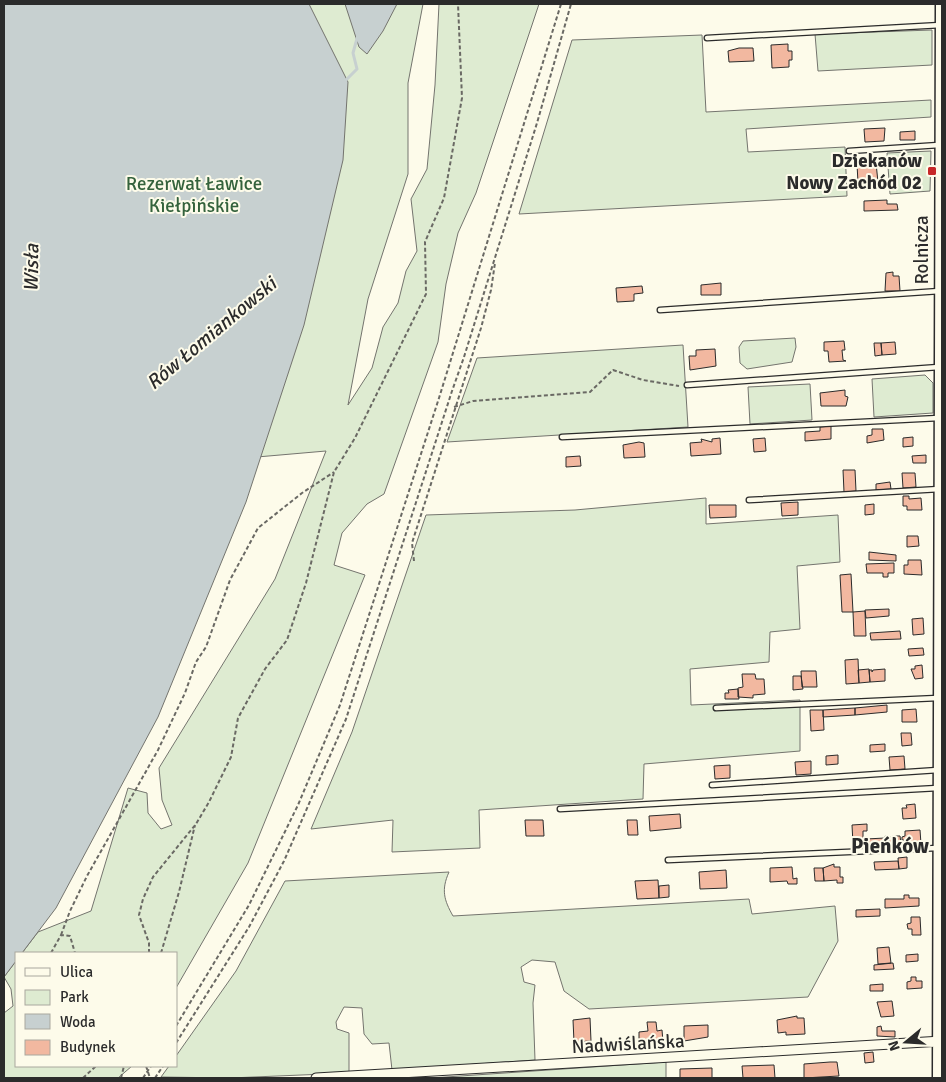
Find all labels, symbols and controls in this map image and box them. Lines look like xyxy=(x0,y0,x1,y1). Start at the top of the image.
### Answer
place label: Dziekanów Nowy Zachód 02 xyxy=(786,149,923,195)
marker: Dziekanów Nowy Zachód 02 xyxy=(926,165,938,177)
park label: Rezerwat Ławice Kiełpińskie xyxy=(126,172,262,218)
street label: Rolnicza xyxy=(910,215,934,285)
water label: Wisła xyxy=(19,243,44,292)
water label: Rów Łomiankowski xyxy=(141,271,283,395)
district label: Pieńków xyxy=(851,833,929,859)
legend xyxy=(15,952,178,1067)
text: Ulica xyxy=(60,963,93,981)
text: Park xyxy=(60,988,89,1006)
text: Woda xyxy=(60,1013,96,1031)
north arrow xyxy=(881,1017,931,1067)
street label: Nadwiślańska xyxy=(571,1029,685,1059)
text: Budynek xyxy=(60,1038,116,1056)
text: N xyxy=(885,1039,904,1053)

